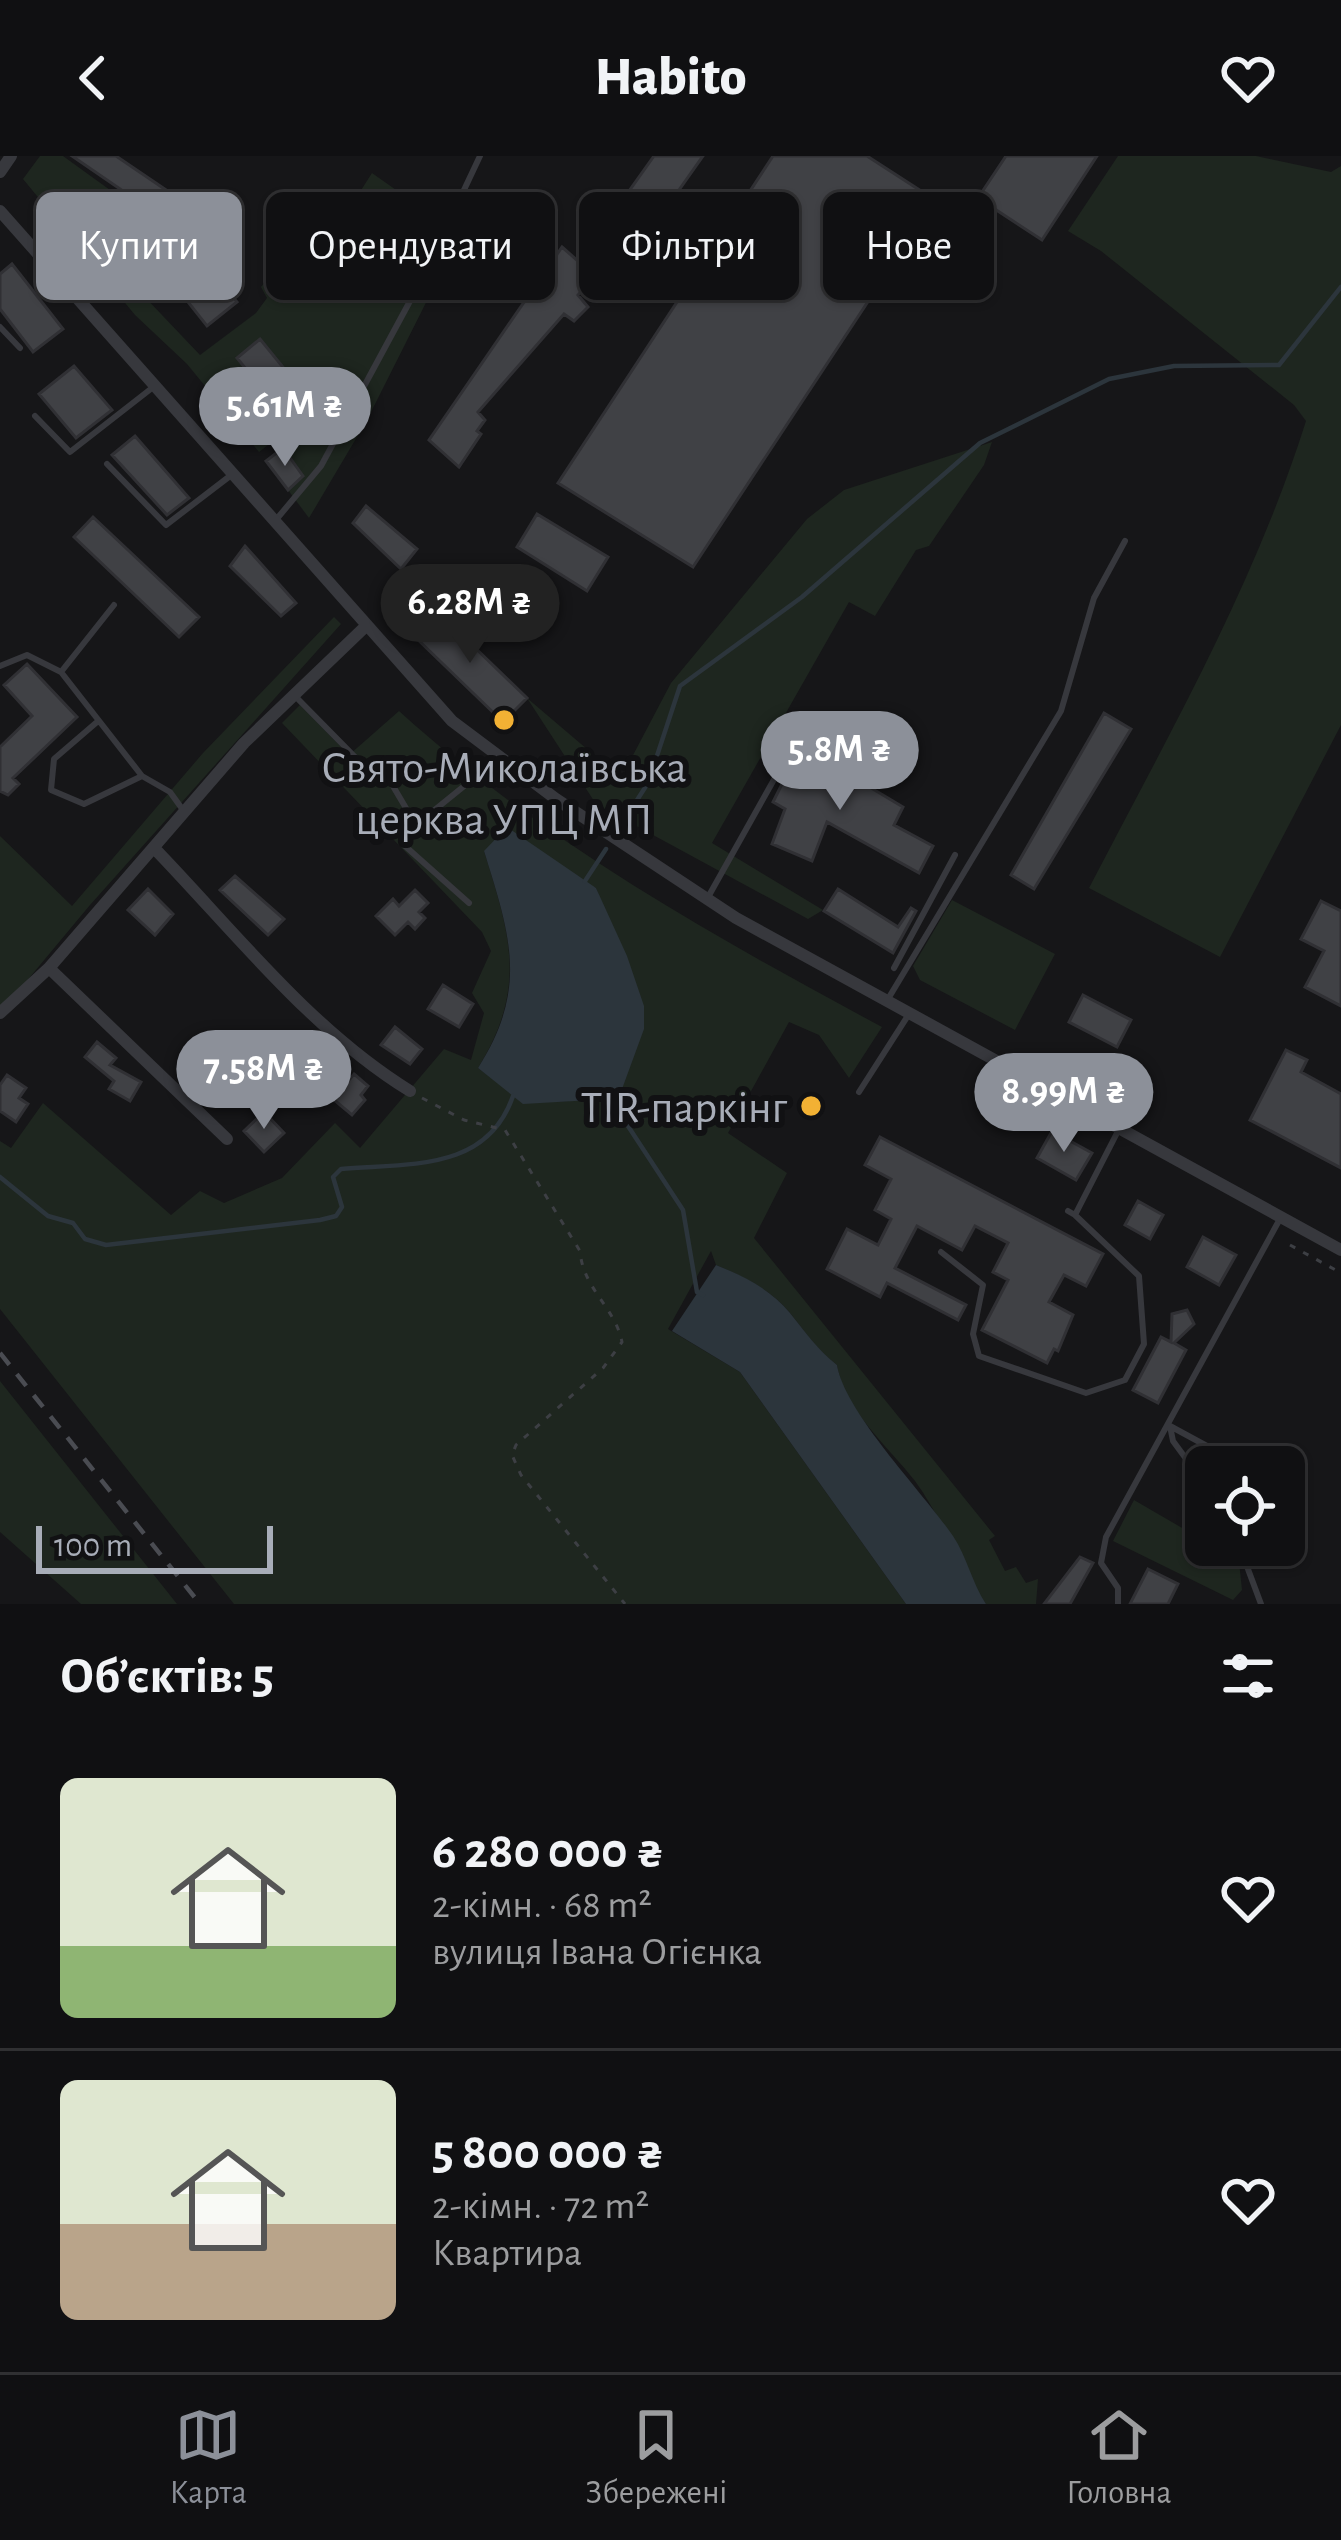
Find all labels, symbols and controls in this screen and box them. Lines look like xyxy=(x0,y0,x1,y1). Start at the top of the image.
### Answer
icon: back xyxy=(60,45,126,111)
icon: heart xyxy=(1215,45,1281,111)
text: Habito xyxy=(594,51,747,105)
chip: Купити xyxy=(36,192,242,300)
chip: Орендувати xyxy=(266,192,555,300)
chip: Фільтри xyxy=(579,192,799,300)
chip: Нове xyxy=(823,192,994,300)
pin: 5.61M ₴ xyxy=(174,367,396,469)
text: 5.61M ₴ xyxy=(226,386,344,425)
pin: 6.28M ₴ xyxy=(359,564,581,666)
text: 6.28M ₴ xyxy=(408,583,532,622)
marker: Свято-Миколаївська церква УПЦ МП xyxy=(491,707,517,733)
pin: 5.8M ₴ xyxy=(742,711,938,813)
text: 5.8M ₴ xyxy=(788,730,892,769)
place label: Свято-Миколаївська церква УПЦ МП xyxy=(321,746,687,843)
pin: 7.58M ₴ xyxy=(153,1030,375,1132)
text: 7.58M ₴ xyxy=(203,1049,325,1088)
pin: 8.99M ₴ xyxy=(953,1053,1175,1155)
text: 8.99M ₴ xyxy=(1001,1072,1127,1111)
place label: TIR-паркінг xyxy=(581,1086,787,1131)
marker: TIR-паркінг xyxy=(798,1093,824,1119)
map controls xyxy=(1185,1446,1305,1566)
button: locate xyxy=(1185,1446,1305,1566)
scale bar xyxy=(36,1520,273,1573)
text: 100 m xyxy=(54,1530,132,1563)
icon: filters xyxy=(1215,1643,1281,1709)
text: Об’єктів: 5 xyxy=(60,1651,274,1702)
icon: home xyxy=(156,1826,300,1970)
text: 6 280 000 ₴ xyxy=(432,1826,665,1877)
icon: heart xyxy=(1215,1865,1281,1931)
text: 2-кімн. · 68 m² xyxy=(432,1886,652,1925)
text: вулиця Івана Огієнка xyxy=(432,1933,762,1972)
text: 5 800 000 ₴ xyxy=(432,2127,665,2178)
icon: home xyxy=(156,2128,300,2272)
icon: heart xyxy=(1215,2167,1281,2233)
text: 2-кімн. · 72 m² xyxy=(432,2187,649,2226)
text: Квартира xyxy=(432,2234,582,2273)
tab: Карта xyxy=(169,2402,247,2514)
tab: Збережені xyxy=(586,2402,727,2514)
tab: Головна xyxy=(1066,2402,1172,2514)

